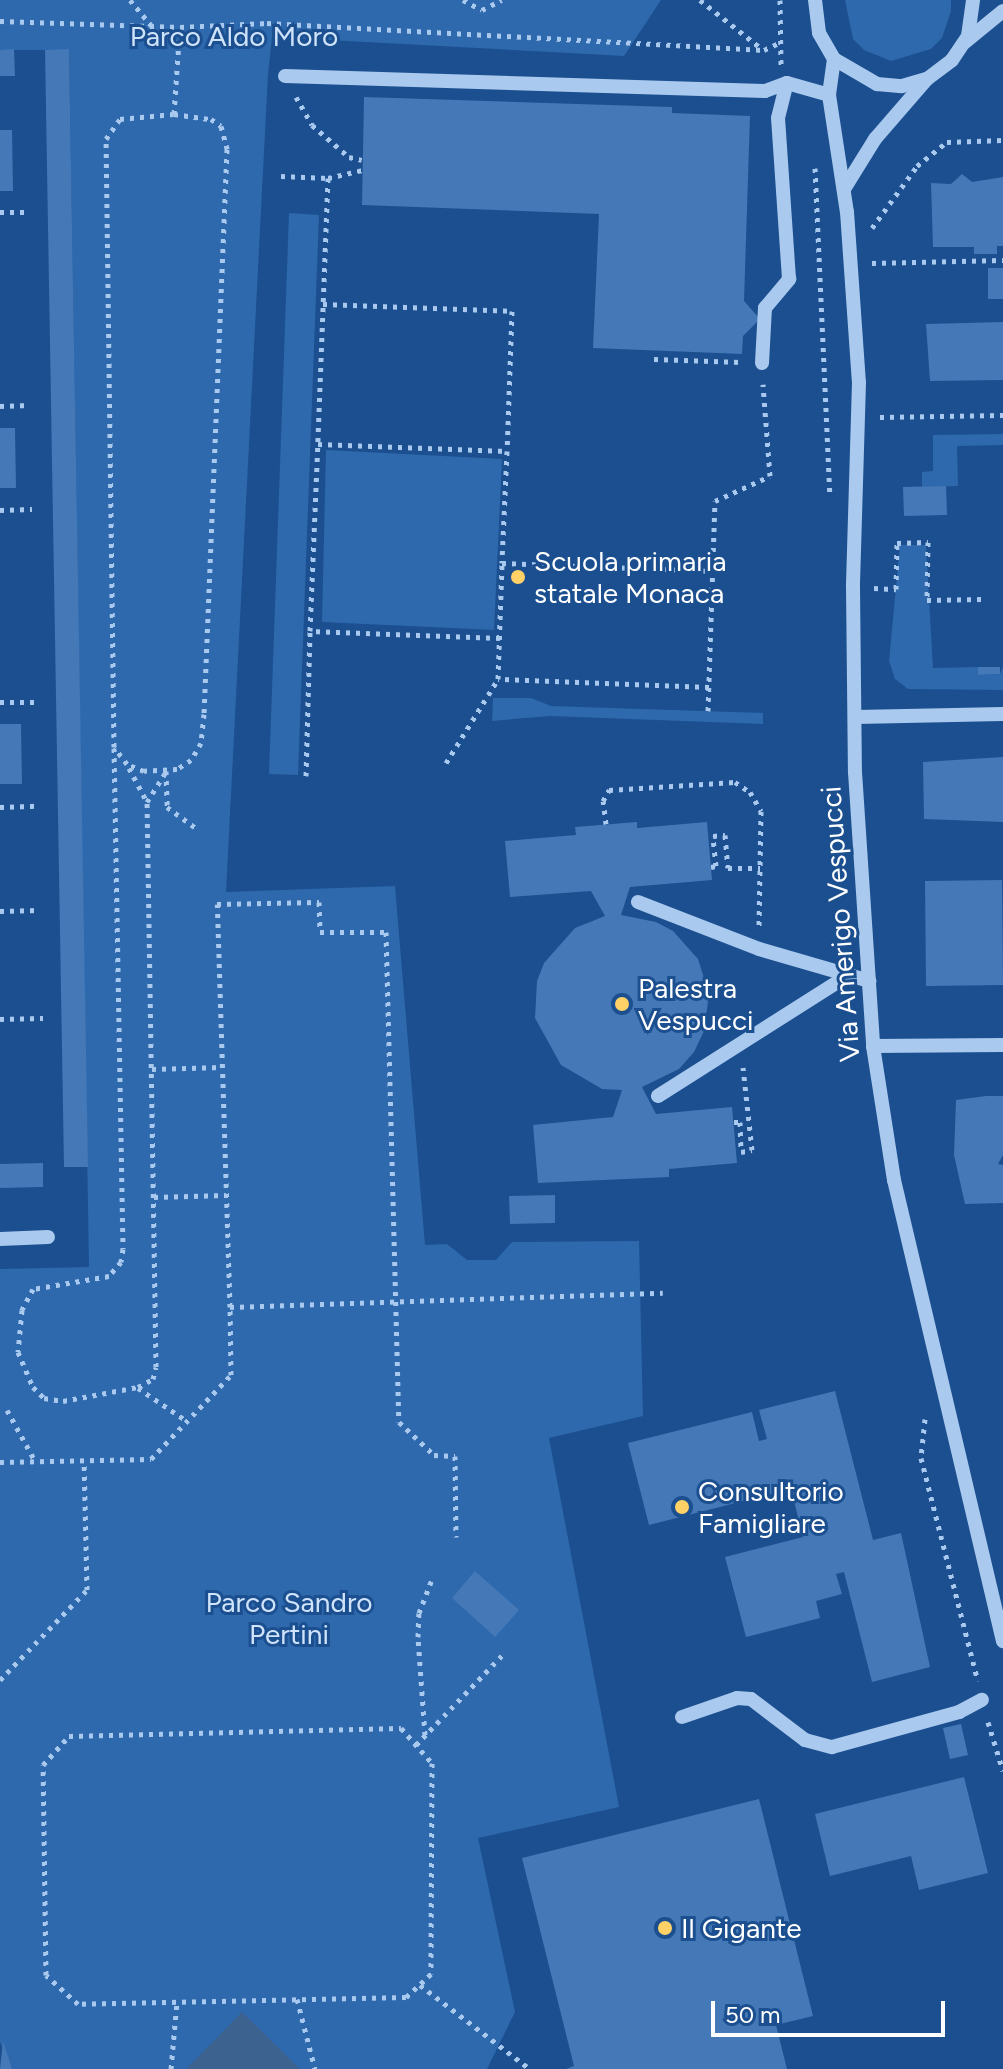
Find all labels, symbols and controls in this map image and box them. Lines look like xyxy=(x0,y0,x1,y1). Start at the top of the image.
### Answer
park label: Parco Aldo Moro xyxy=(130,19,338,53)
place label: Scuola primaria statale Monaca xyxy=(534,544,726,610)
marker: Scuola primaria statale Monaca xyxy=(509,568,527,586)
street label: Via Amerigo Vespucci xyxy=(814,785,866,1063)
place label: Palestra Vespucci xyxy=(638,971,754,1037)
marker: Palestra Vespucci xyxy=(613,995,631,1013)
place label: Consultorio Famigliare xyxy=(698,1474,844,1540)
marker: Consultorio Famigliare xyxy=(673,1498,691,1516)
park label: Parco Sandro Pertini xyxy=(205,1585,373,1651)
place label: Il Gigante xyxy=(681,1911,802,1945)
marker: Il Gigante xyxy=(656,1919,674,1937)
scale bar xyxy=(715,1985,949,2035)
text: 50 m xyxy=(725,2000,781,2029)

